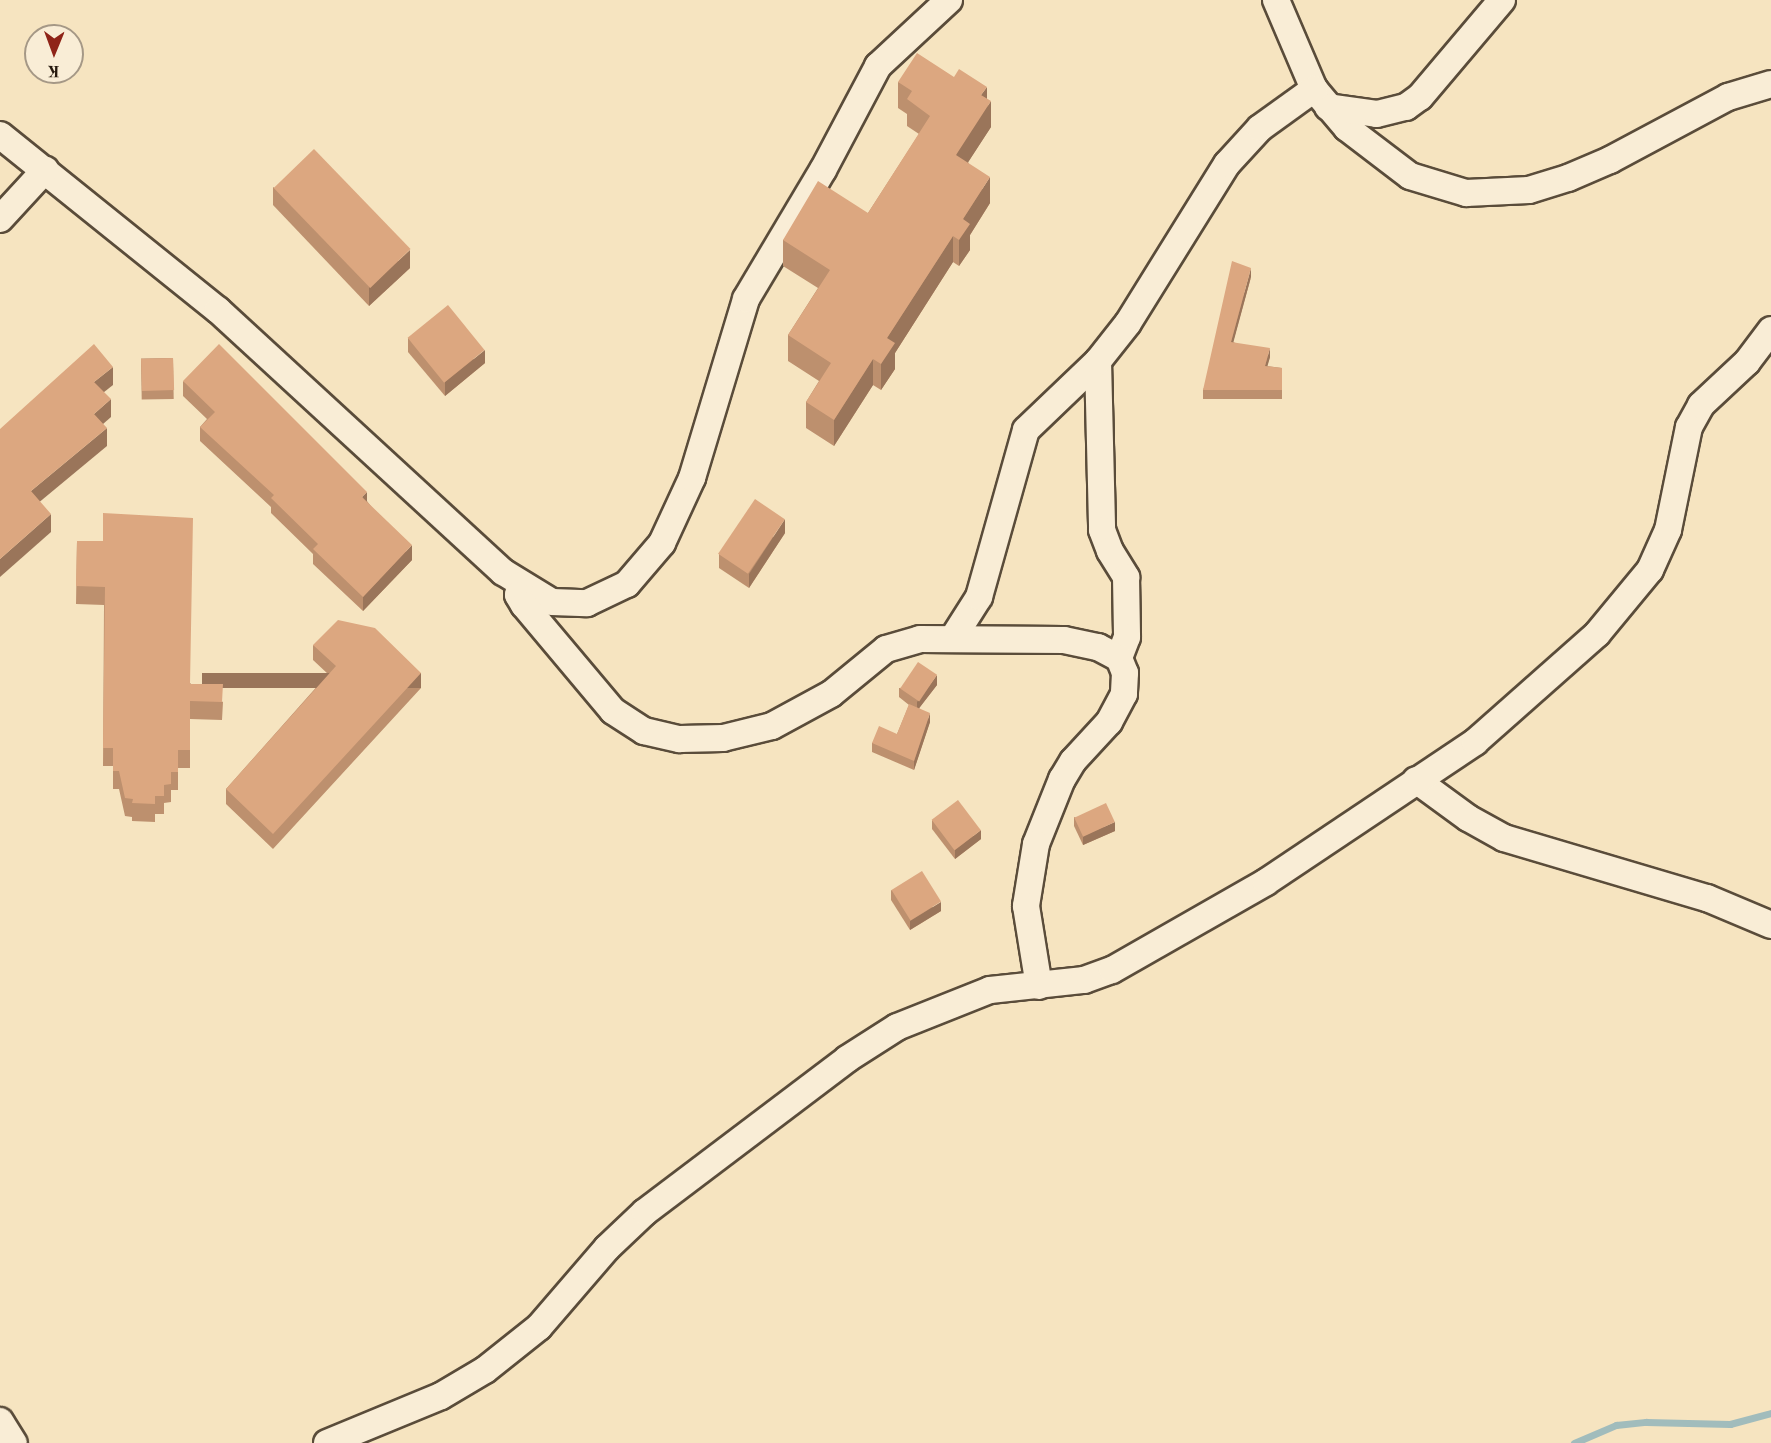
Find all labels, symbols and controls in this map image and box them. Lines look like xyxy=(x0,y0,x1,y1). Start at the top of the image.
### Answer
north arrow xyxy=(24,24,84,84)
text: K xyxy=(47,62,60,78)

